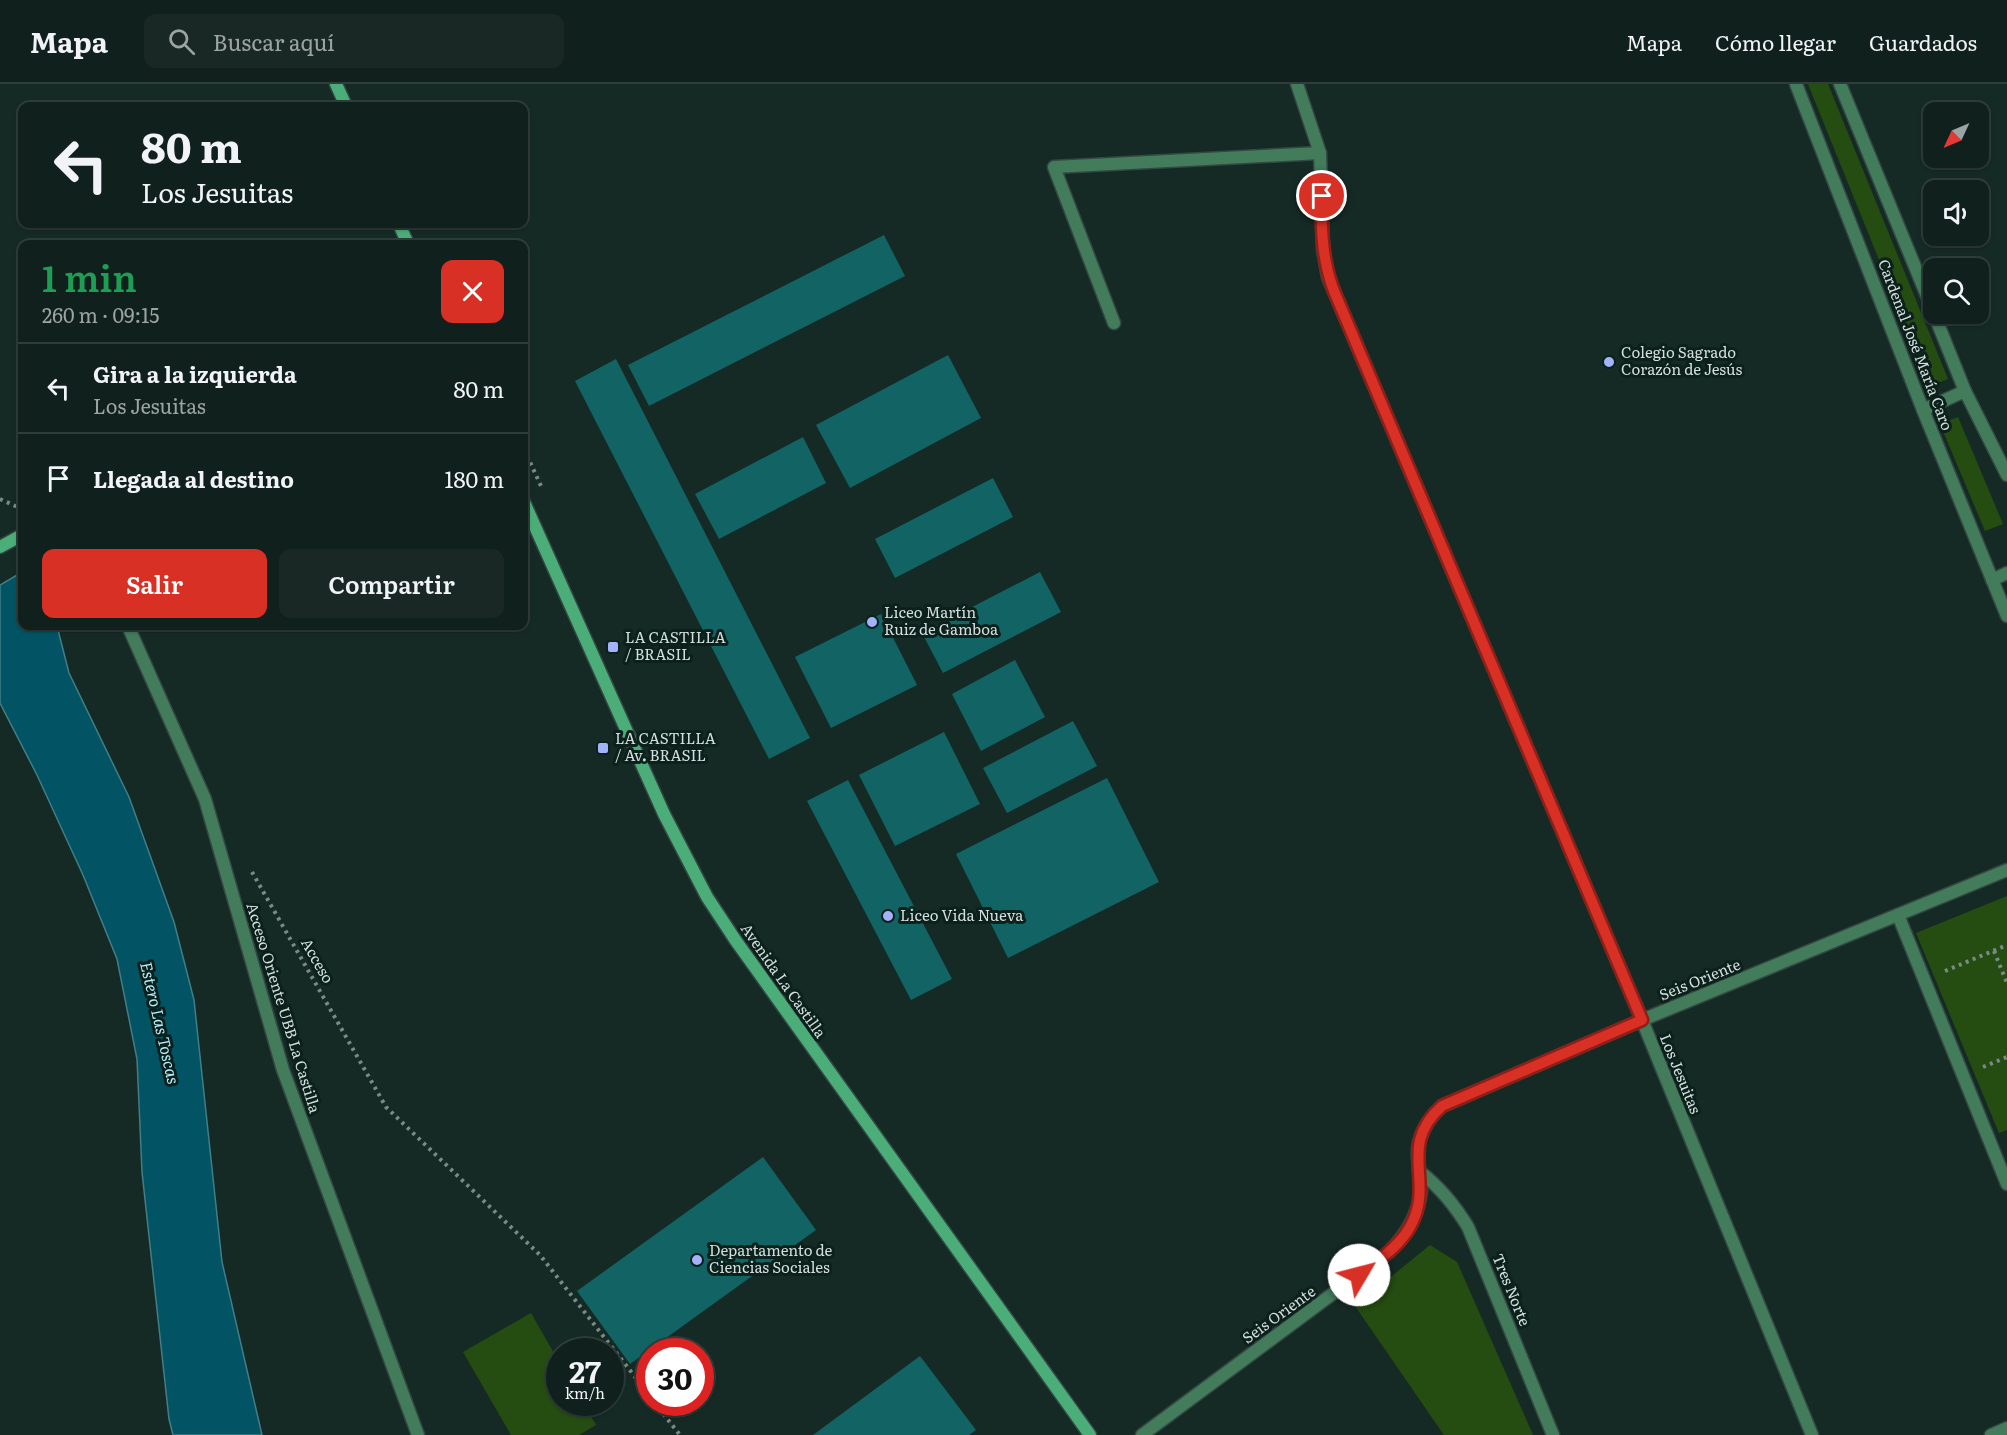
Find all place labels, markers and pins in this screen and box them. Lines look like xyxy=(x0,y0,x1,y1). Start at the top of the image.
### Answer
pin xyxy=(1296,170,1347,221)
place label: Colegio Sagrado Corazón de Jesús xyxy=(1621,340,1743,380)
marker: Colegio Sagrado Corazón de Jesús xyxy=(1602,355,1616,369)
place label: Liceo Martín Ruiz de Gamboa xyxy=(884,600,999,640)
marker: Liceo Martín Ruiz de Gamboa xyxy=(865,615,879,629)
place label: LA CASTILLA / BRASIL xyxy=(625,625,726,665)
marker: LA CASTILLA / BRASIL xyxy=(606,640,620,654)
place label: LA CASTILLA / Av. BRASIL xyxy=(615,726,716,766)
marker: LA CASTILLA / Av. BRASIL xyxy=(596,741,610,755)
place label: Liceo Vida Nueva xyxy=(900,903,1024,926)
marker: Liceo Vida Nueva xyxy=(881,909,895,923)
place label: Departamento de Ciencias Sociales xyxy=(709,1238,833,1278)
marker: Departamento de Ciencias Sociales xyxy=(690,1253,704,1267)

